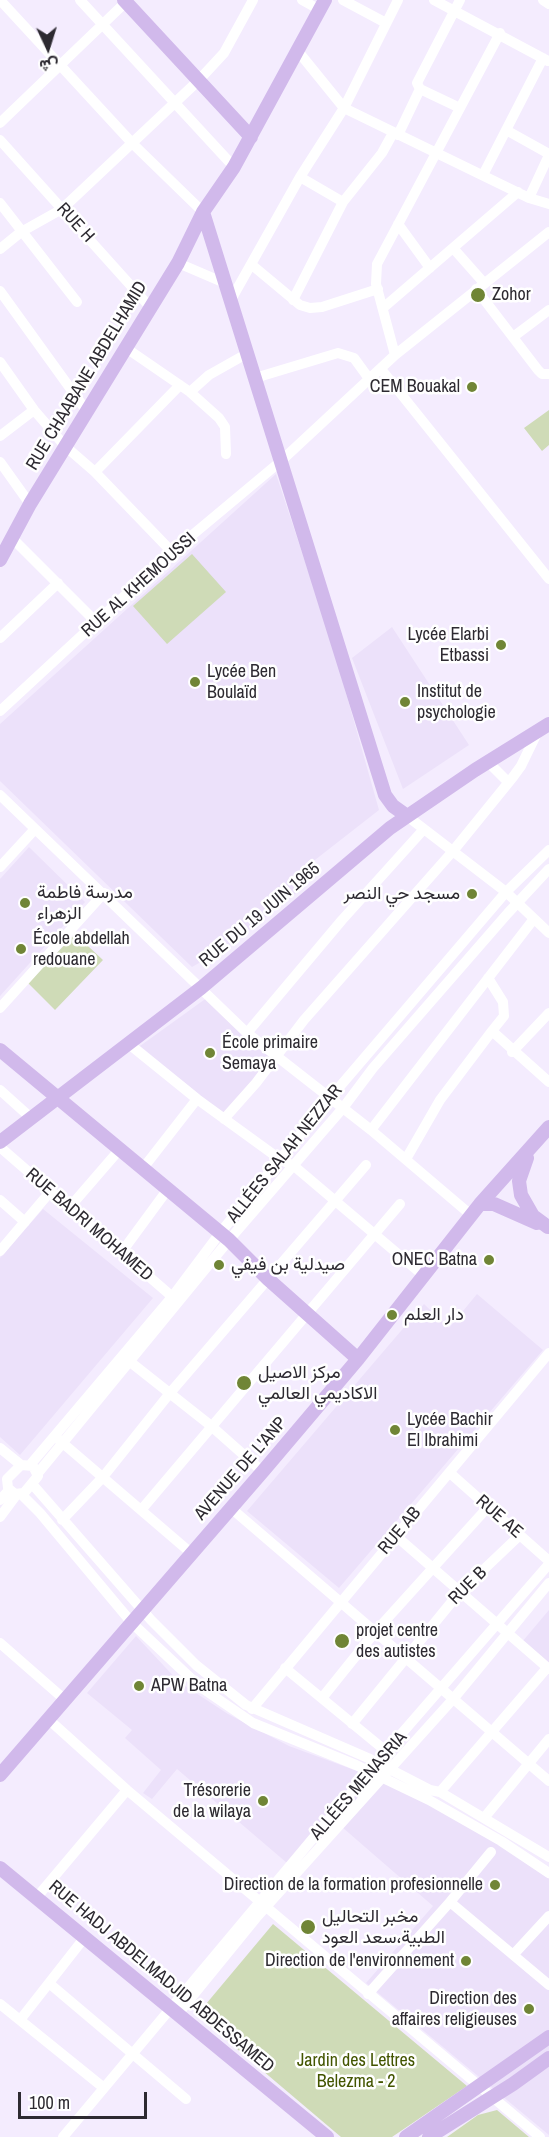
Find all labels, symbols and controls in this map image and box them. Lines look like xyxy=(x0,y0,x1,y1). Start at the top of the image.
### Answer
north arrow xyxy=(18,18,78,78)
text: ش xyxy=(39,54,60,78)
street label: RUE H xyxy=(52,199,98,247)
street label: RUE CHAABANE ABDELHAMID xyxy=(22,278,152,474)
place label: Zohor xyxy=(492,284,531,306)
marker: Zohor xyxy=(469,286,487,304)
place label: CEM Bouakal xyxy=(370,376,460,398)
marker: CEM Bouakal xyxy=(465,380,479,394)
street label: RUE AL KHEMOUSSI xyxy=(78,528,200,642)
place label: Lycée Elarbi Etbassi xyxy=(407,624,489,666)
marker: Lycée Elarbi Etbassi xyxy=(494,638,508,652)
place label: Lycée Ben Boulaïd xyxy=(207,661,276,704)
marker: Lycée Ben Boulaïd xyxy=(188,675,202,689)
place label: Institut de psychologie xyxy=(417,681,496,724)
marker: Institut de psychologie xyxy=(398,695,412,709)
street label: RUE DU 19 JUIN 1965 xyxy=(195,858,325,972)
place label: مدرسة فاطمة الزهراء xyxy=(37,882,133,924)
place label: مسجد حي النصر xyxy=(344,883,460,905)
marker: مسجد حي النصر xyxy=(465,887,479,901)
marker: مدرسة فاطمة الزهراء xyxy=(18,896,32,910)
place label: École abdellah redouane xyxy=(33,928,130,970)
marker: École abdellah redouane xyxy=(14,942,28,956)
place label: École primaire Semaya xyxy=(222,1032,318,1074)
marker: École primaire Semaya xyxy=(203,1046,217,1060)
street label: ALLÉES SALAH NEZZAR xyxy=(223,1081,347,1227)
street label: RUE BADRI MOHAMED xyxy=(21,1164,157,1286)
place label: ONEC Batna xyxy=(392,1249,477,1271)
marker: ONEC Batna xyxy=(482,1253,496,1267)
place label: صيدلية بن فيفي xyxy=(231,1254,345,1276)
marker: صيدلية بن فيفي xyxy=(212,1258,226,1272)
place label: دار العلم xyxy=(404,1304,464,1326)
marker: دار العلم xyxy=(385,1308,399,1322)
place label: مركز الاصيل الاكاديمي العالمي xyxy=(258,1362,378,1404)
marker: مركز الاصيل الاكاديمي العالمي xyxy=(235,1374,253,1392)
place label: Lycée Bachir El Ibrahimi xyxy=(407,1409,493,1452)
street label: AVENUE DE L'ANP xyxy=(190,1413,292,1525)
marker: Lycée Bachir El Ibrahimi xyxy=(388,1423,402,1437)
street label: RUE AE xyxy=(471,1491,527,1543)
street label: RUE AB xyxy=(374,1503,426,1559)
street label: RUE B xyxy=(444,1562,492,1610)
place label: projet centre des autistes xyxy=(356,1620,438,1662)
marker: projet centre des autistes xyxy=(333,1632,351,1650)
place label: APW Batna xyxy=(151,1675,227,1697)
marker: APW Batna xyxy=(132,1679,146,1693)
street label: ALLÉES MENASRIA xyxy=(306,1727,412,1845)
place label: Trésorerie de la wilaya xyxy=(173,1780,251,1822)
marker: Trésorerie de la wilaya xyxy=(256,1794,270,1808)
place label: Direction de la formation profesionnelle xyxy=(224,1874,483,1896)
street label: RUE HADJ ABDELMADJID ABDESSAMED xyxy=(44,1876,278,2078)
marker: Direction de la formation profesionnelle xyxy=(488,1878,502,1892)
place label: مخبر التحاليل الطبية،سعد العود xyxy=(322,1906,445,1948)
marker: مخبر التحاليل الطبية،سعد العود xyxy=(299,1918,317,1936)
place label: Direction de l'environnement xyxy=(265,1950,454,1972)
marker: Direction de l'environnement xyxy=(459,1954,473,1968)
place label: Direction des affaires religieuses xyxy=(392,1988,517,2030)
marker: Direction des affaires religieuses xyxy=(522,2002,536,2016)
park label: Jardin des Lettres Belezma - 2 xyxy=(297,2050,415,2092)
scale bar xyxy=(21,2080,150,2118)
text: 100 m xyxy=(29,2090,70,2115)

